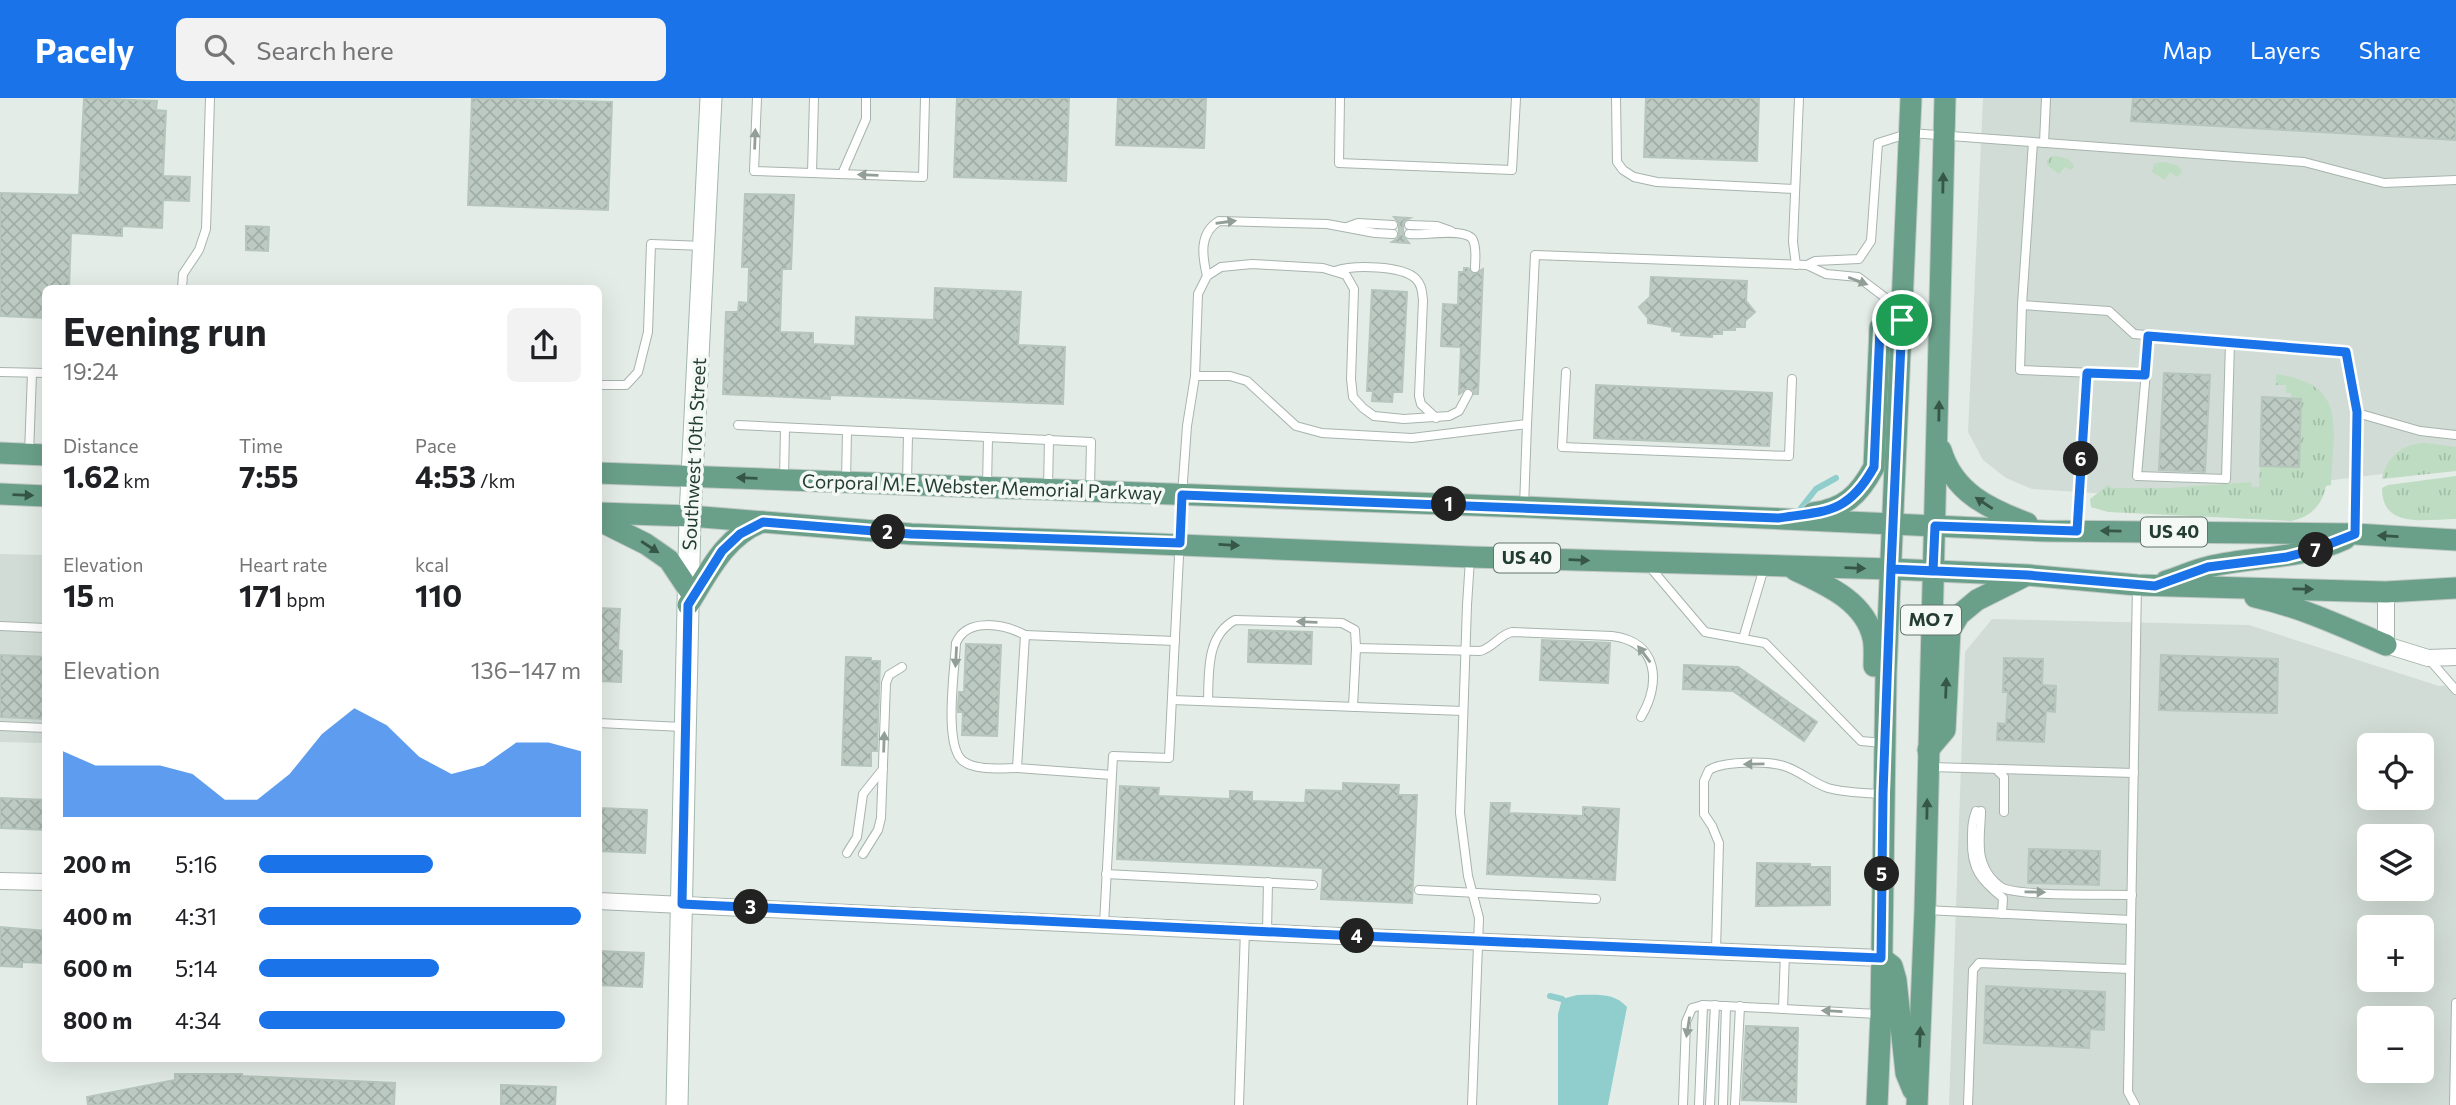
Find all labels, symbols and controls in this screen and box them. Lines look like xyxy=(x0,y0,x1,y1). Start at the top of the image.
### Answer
search box xyxy=(176,18,666,81)
text: Pacely xyxy=(35,29,134,70)
icon: search xyxy=(200,30,238,68)
text: Search here xyxy=(256,34,394,65)
text: Map xyxy=(2163,35,2212,64)
text: Layers xyxy=(2250,35,2321,64)
text: Share xyxy=(2359,35,2421,64)
one-way arrow xyxy=(750,128,761,150)
one-way arrow xyxy=(856,169,878,181)
one-way arrow xyxy=(1938,172,1949,194)
one-way arrow xyxy=(1215,217,1237,228)
one-way arrow xyxy=(1848,275,1869,286)
pin xyxy=(1872,290,1932,350)
icon: arrive xyxy=(1883,301,1921,339)
text: Evening run xyxy=(63,307,267,354)
button: share xyxy=(507,308,581,382)
text: 19:24 xyxy=(63,357,118,385)
street label: Southwest 10th Street xyxy=(677,357,710,551)
one-way arrow xyxy=(1933,399,1944,421)
text: Distance xyxy=(63,434,139,457)
text: Time xyxy=(239,434,283,457)
text: Pace xyxy=(415,434,456,457)
pin: 6 xyxy=(2064,442,2098,476)
text: 6 xyxy=(2075,447,2086,470)
text: 1.62 xyxy=(63,457,120,494)
text: 7:55 xyxy=(239,457,298,494)
text: 4:53 xyxy=(415,457,476,494)
text: km xyxy=(120,469,150,492)
text: /km xyxy=(476,469,515,492)
street label: Corporal M.E. Webster Memorial Parkway xyxy=(802,469,1163,504)
one-way arrow xyxy=(736,472,758,483)
pin: 1 xyxy=(1432,486,1466,522)
one-way arrow xyxy=(12,489,34,501)
text: 1 xyxy=(1444,492,1453,515)
one-way arrow xyxy=(1974,496,1993,509)
pin: 2 xyxy=(870,514,906,550)
road number: US 40 xyxy=(2141,518,2207,546)
text: 2 xyxy=(882,520,893,543)
one-way arrow xyxy=(2100,525,2122,537)
one-way arrow xyxy=(2377,531,2399,542)
pin: 7 xyxy=(2298,532,2334,568)
text: 7 xyxy=(2310,538,2321,561)
one-way arrow xyxy=(1218,540,1240,551)
one-way arrow xyxy=(641,541,660,554)
road number: US 40 xyxy=(1494,544,1560,572)
text: Elevation xyxy=(63,553,143,576)
text: Heart rate xyxy=(239,553,327,576)
text: kcal xyxy=(415,553,449,576)
one-way arrow xyxy=(1568,554,1590,565)
one-way arrow xyxy=(1845,563,1867,574)
text: 15 xyxy=(63,576,94,613)
text: 171 xyxy=(239,576,283,613)
text: 110 xyxy=(415,576,462,613)
one-way arrow xyxy=(2292,584,2314,595)
text: m xyxy=(94,588,114,611)
text: bpm xyxy=(283,588,325,611)
road number: MO 7 xyxy=(1901,606,1961,634)
one-way arrow xyxy=(1295,616,1317,628)
one-way arrow xyxy=(950,646,961,668)
one-way arrow xyxy=(1636,646,1651,664)
text: Elevation xyxy=(63,656,160,684)
text: 136–147 m xyxy=(471,656,581,684)
one-way arrow xyxy=(1941,677,1952,699)
one-way arrow xyxy=(878,730,890,752)
map controls xyxy=(2357,733,2434,1083)
button: locate xyxy=(2357,733,2434,810)
one-way arrow xyxy=(1743,758,1765,770)
one-way arrow xyxy=(1921,798,1932,820)
button: layers xyxy=(2357,824,2434,901)
text: 200 m xyxy=(63,850,131,878)
text: 5:16 xyxy=(175,850,217,878)
pin: 5 xyxy=(1864,856,1899,892)
text: 5 xyxy=(1876,862,1887,885)
one-way arrow xyxy=(2024,887,2046,898)
pin: 3 xyxy=(734,890,768,924)
text: 3 xyxy=(745,895,756,918)
text: 400 m xyxy=(63,902,132,930)
text: 4:31 xyxy=(175,902,217,930)
button: + xyxy=(2357,915,2434,992)
pin: 4 xyxy=(1340,918,1374,954)
text: 4 xyxy=(1351,924,1362,947)
text: 600 m xyxy=(63,954,132,982)
text: 5:14 xyxy=(175,954,217,982)
text: 800 m xyxy=(63,1006,132,1034)
text: 4:34 xyxy=(175,1006,221,1034)
one-way arrow xyxy=(1821,1006,1843,1017)
button: − xyxy=(2357,1006,2434,1083)
one-way arrow xyxy=(1682,1016,1693,1038)
one-way arrow xyxy=(1915,1026,1926,1048)

